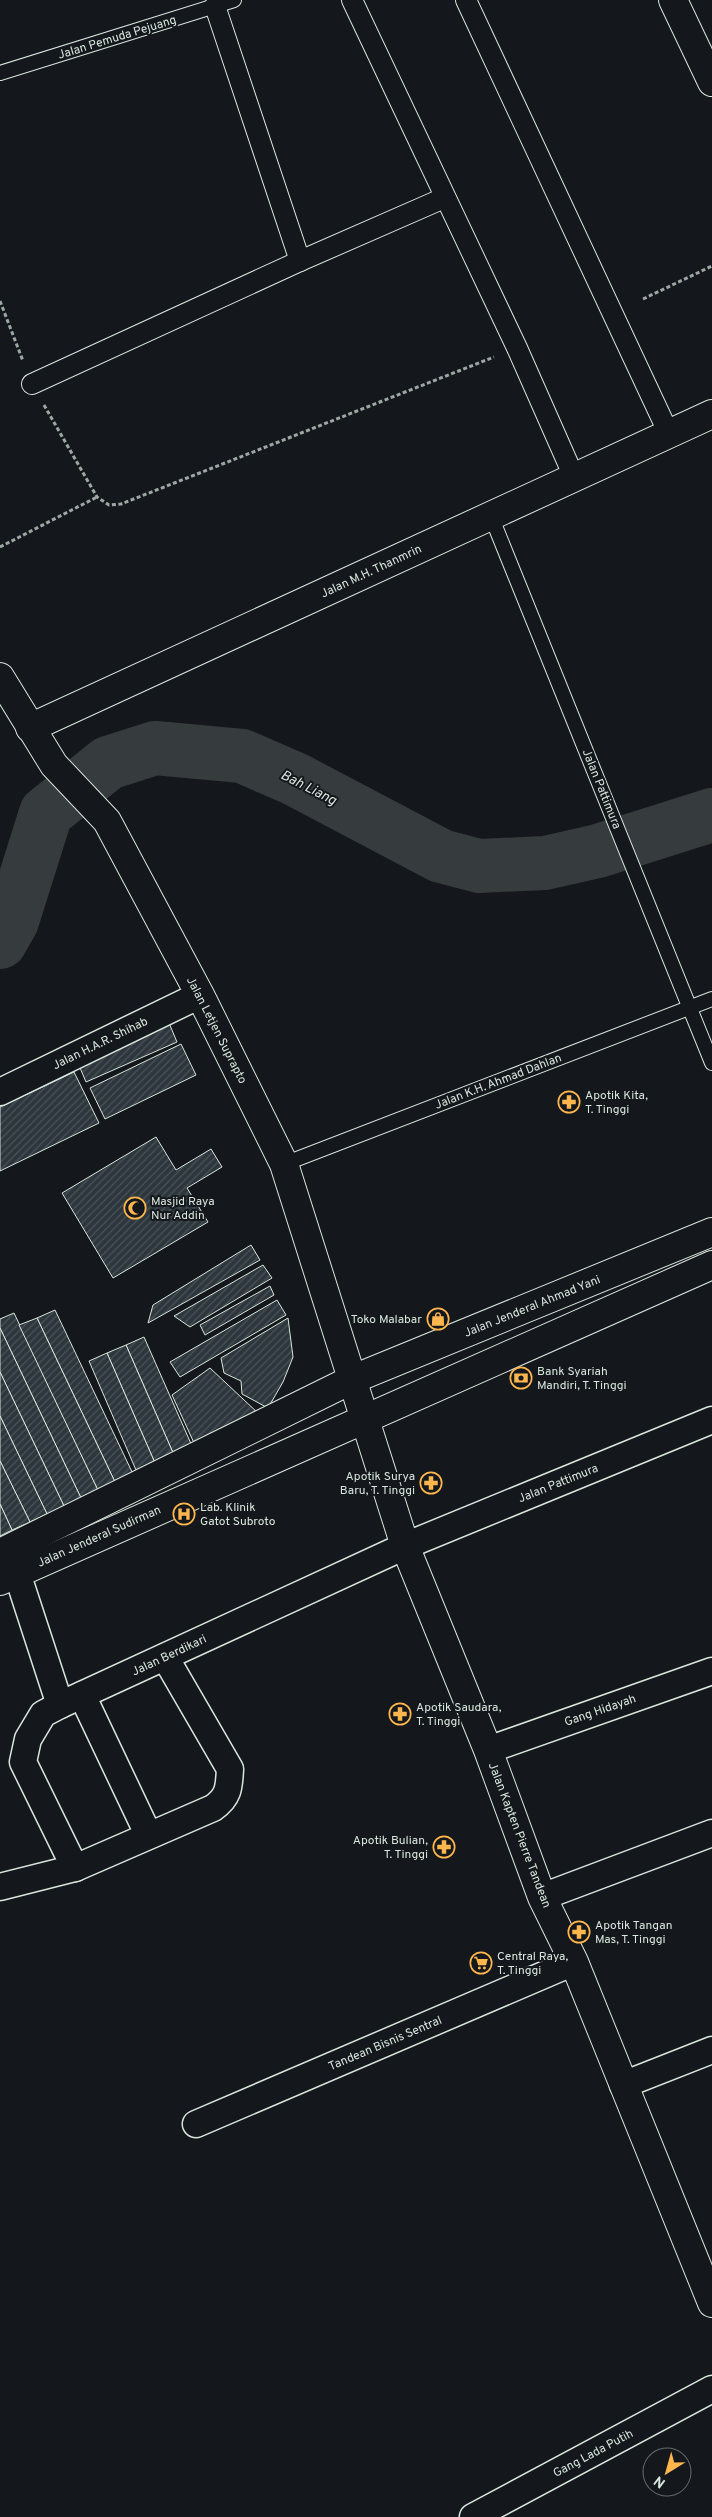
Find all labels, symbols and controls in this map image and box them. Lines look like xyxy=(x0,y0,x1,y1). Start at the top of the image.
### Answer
street label: Jalan Pemuda Pejuang xyxy=(56,12,178,64)
street label: Jalan M.H. Thanmrin xyxy=(318,541,424,602)
street label: Jalan Pattimura xyxy=(578,747,624,832)
water label: Bah Liang xyxy=(278,767,339,810)
street label: Jalan Letjen Suprapto xyxy=(182,974,250,1087)
street label: Jalan H.A.R. Shihab xyxy=(50,1014,151,1074)
street label: Jalan K.H. Ahmad Dahlan xyxy=(433,1050,564,1114)
place label: Apotik Kita, T. Tinggi xyxy=(585,1088,648,1118)
pharmacy icon: Apotik Kita, T. Tinggi xyxy=(557,1090,581,1114)
place label: Masjid Raya Nur Addin xyxy=(151,1194,214,1224)
mosque icon: Masjid Raya Nur Addin xyxy=(123,1196,147,1220)
street label: Jalan Jenderal Ahmad Yani xyxy=(462,1272,603,1342)
shop icon: Toko Malabar xyxy=(426,1307,450,1331)
place label: Toko Malabar xyxy=(351,1312,422,1328)
place label: Bank Syariah Mandiri, T. Tinggi xyxy=(537,1364,627,1394)
bank icon: Bank Syariah Mandiri, T. Tinggi xyxy=(509,1366,533,1390)
street label: Jalan Pattimura xyxy=(516,1461,601,1507)
place label: Apotik Surya Baru, T. Tinggi xyxy=(340,1469,415,1499)
pharmacy icon: Apotik Surya Baru, T. Tinggi xyxy=(419,1471,443,1495)
place label: Lab. Klinik Gatot Subroto xyxy=(200,1500,276,1530)
street label: Jalan Jenderal Sudirman xyxy=(35,1502,164,1571)
hospital icon: Lab. Klinik Gatot Subroto xyxy=(172,1502,196,1526)
street label: Jalan Berdikari xyxy=(129,1632,209,1680)
street label: Gang Hidayah xyxy=(562,1691,638,1731)
place label: Apotik Saudara, T. Tinggi xyxy=(416,1700,502,1730)
pharmacy icon: Apotik Saudara, T. Tinggi xyxy=(388,1702,412,1726)
street label: Jalan Kapten Pierre Tandean xyxy=(484,1760,554,1910)
place label: Apotik Bulian, T. Tinggi xyxy=(353,1833,428,1863)
pharmacy icon: Apotik Bulian, T. Tinggi xyxy=(432,1835,456,1859)
place label: Apotik Tangan Mas, T. Tinggi xyxy=(595,1918,672,1948)
pharmacy icon: Apotik Tangan Mas, T. Tinggi xyxy=(567,1920,591,1944)
place label: Central Raya, T. Tinggi xyxy=(497,1949,569,1979)
supermarket icon: Central Raya, T. Tinggi xyxy=(469,1951,493,1975)
street label: Tandean Bisnis Sentral xyxy=(326,2013,445,2075)
street label: Gang Lada Putih xyxy=(551,2426,636,2482)
north arrow xyxy=(642,2447,692,2497)
text: N xyxy=(651,2471,669,2491)

